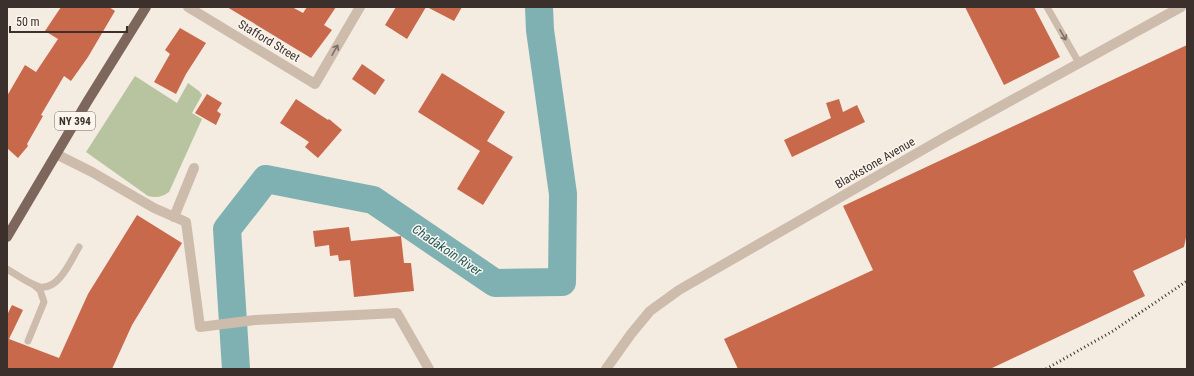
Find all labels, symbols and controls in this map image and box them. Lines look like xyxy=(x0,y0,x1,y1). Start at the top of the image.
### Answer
scale bar xyxy=(10,8,127,34)
text: 50 m xyxy=(16,15,40,29)
street label: Stafford Street xyxy=(236,17,303,65)
one-way arrow xyxy=(1060,29,1068,41)
one-way arrow xyxy=(331,44,339,56)
road number: NY 394 xyxy=(55,112,95,130)
street label: Blackstone Avenue xyxy=(833,134,918,191)
water label: Chadakoin River xyxy=(410,221,485,279)

